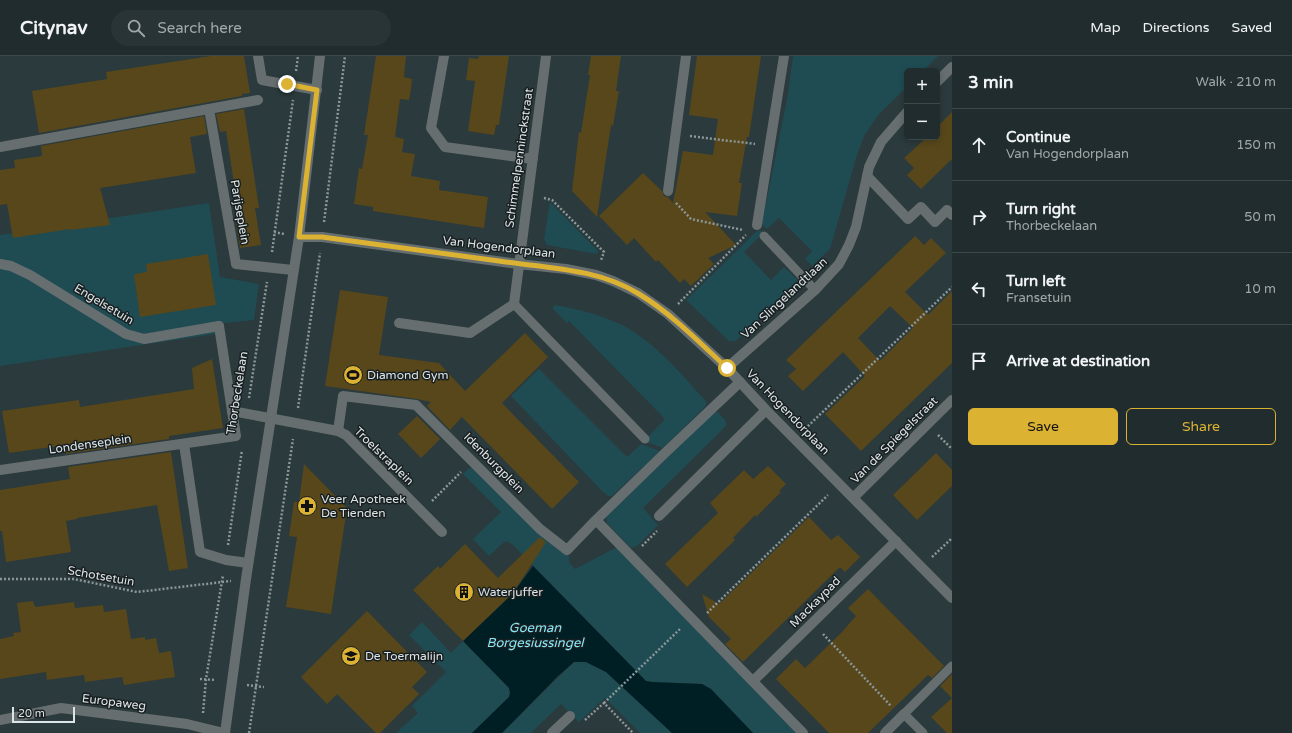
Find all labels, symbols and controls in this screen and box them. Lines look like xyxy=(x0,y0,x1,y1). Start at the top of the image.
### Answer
search box xyxy=(111,10,391,46)
text: Citynav xyxy=(20,17,87,39)
icon: search xyxy=(125,17,147,39)
text: Search here xyxy=(157,19,242,37)
text: Map xyxy=(1090,19,1121,36)
text: Directions xyxy=(1143,19,1210,36)
text: Saved xyxy=(1232,19,1272,36)
map controls xyxy=(904,68,940,140)
button: + xyxy=(904,68,940,104)
text: 3 min xyxy=(968,72,1013,93)
text: Walk · 210 m xyxy=(1196,74,1276,90)
route end xyxy=(278,75,296,93)
street label: Schimmelpenninckstraat xyxy=(502,87,536,229)
button: − xyxy=(904,104,940,140)
text: Continue xyxy=(1006,128,1070,146)
icon: ahead xyxy=(968,134,990,156)
text: 150 m xyxy=(1236,137,1276,153)
text: Van Hogendorplaan xyxy=(1006,146,1129,162)
street label: Parijseplein xyxy=(227,179,253,245)
text: Turn right xyxy=(1006,200,1076,218)
icon: right xyxy=(968,206,990,228)
text: 50 m xyxy=(1244,209,1276,225)
text: Thorbeckelaan xyxy=(1006,218,1097,234)
street label: Van Hogendorplaan xyxy=(442,233,556,261)
street label: Van Slingelandtlaan xyxy=(738,254,830,342)
text: Turn left xyxy=(1006,272,1066,290)
icon: left xyxy=(968,278,990,300)
street label: Engelsetuin xyxy=(72,281,136,327)
text: 10 m xyxy=(1244,281,1276,297)
text: Fransetuin xyxy=(1006,290,1071,306)
street label: Thorbeckelaan xyxy=(223,350,251,436)
icon: arrive xyxy=(968,350,990,372)
text: Arrive at destination xyxy=(1006,352,1150,370)
route start xyxy=(718,359,736,377)
sports icon: Diamond Gym xyxy=(342,364,364,386)
street label: Van Hogendorplaan xyxy=(744,366,832,458)
place label: Diamond Gym xyxy=(367,368,448,382)
street label: Van de Spiegelstraat xyxy=(848,393,941,486)
button: Save xyxy=(968,408,1118,445)
button: Share xyxy=(1126,408,1276,445)
street label: Troelstraplein xyxy=(351,424,417,488)
street label: Idenburgplein xyxy=(461,430,527,496)
street label: Londenseplein xyxy=(48,431,132,457)
place label: Veer Apotheek De Tienden xyxy=(321,492,406,520)
pharmacy icon: Veer Apotheek De Tienden xyxy=(296,495,318,517)
street label: Schotsetuin xyxy=(66,563,136,589)
street label: Mackaypad xyxy=(787,574,843,630)
building icon: Waterjuffer xyxy=(453,581,475,603)
place label: Waterjuffer xyxy=(478,585,543,599)
water label: Goeman Borgesiussingel xyxy=(486,620,585,651)
school or university icon: De Toermalijn xyxy=(340,645,362,667)
place label: De Toermalijn xyxy=(365,649,443,663)
street label: Europaweg xyxy=(81,691,147,713)
scale bar xyxy=(12,705,75,724)
text: 20 m xyxy=(18,707,45,720)

